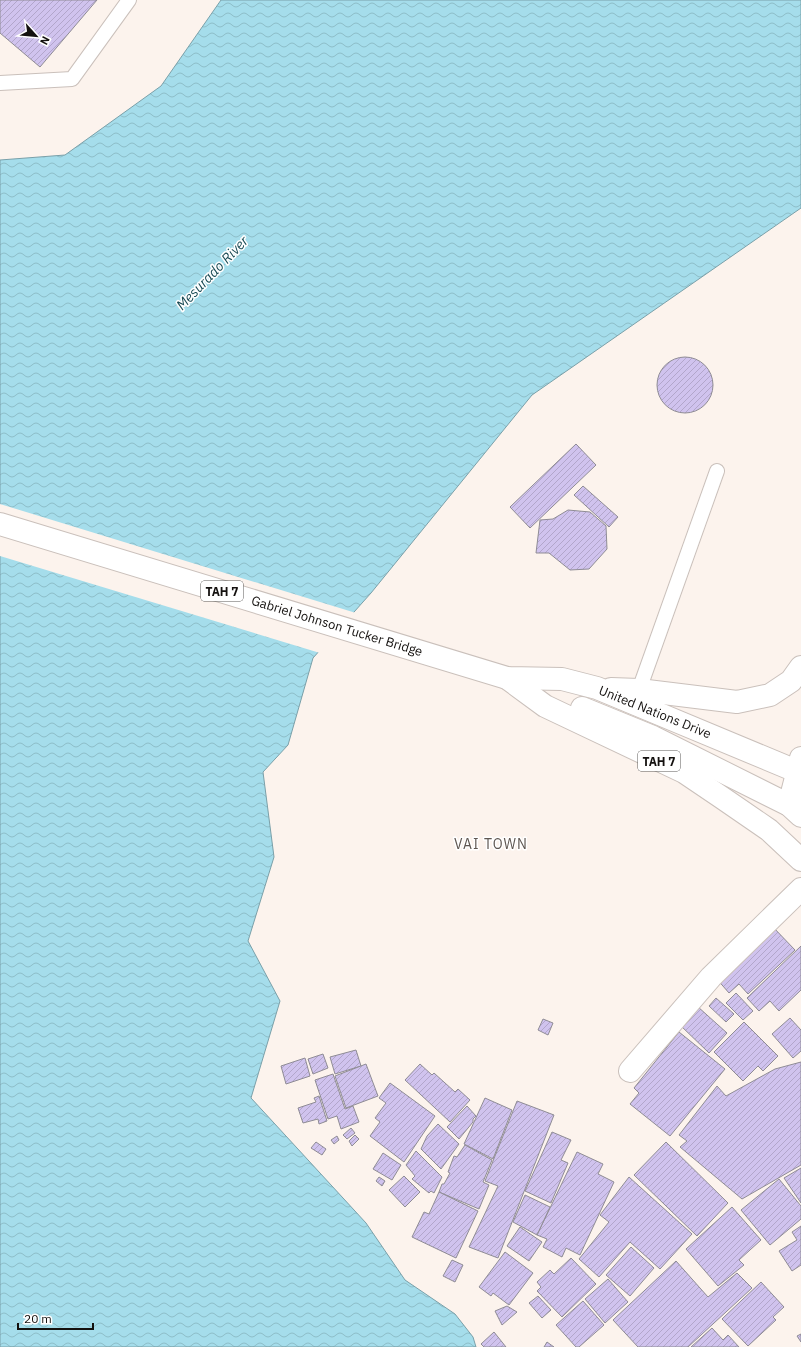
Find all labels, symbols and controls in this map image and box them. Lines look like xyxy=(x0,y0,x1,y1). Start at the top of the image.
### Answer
north arrow xyxy=(16,16,56,56)
text: N xyxy=(37,34,53,47)
water label: Mesurado River xyxy=(172,231,253,314)
road number: TAH 7 xyxy=(201,581,243,601)
street label: Gabriel Johnson Tucker Bridge xyxy=(249,592,425,660)
street label: United Nations Drive xyxy=(596,682,714,742)
road number: TAH 7 xyxy=(638,751,680,771)
district label: VAI TOWN xyxy=(454,835,528,853)
scale bar xyxy=(18,1305,93,1331)
text: 20 m xyxy=(24,1311,52,1326)

